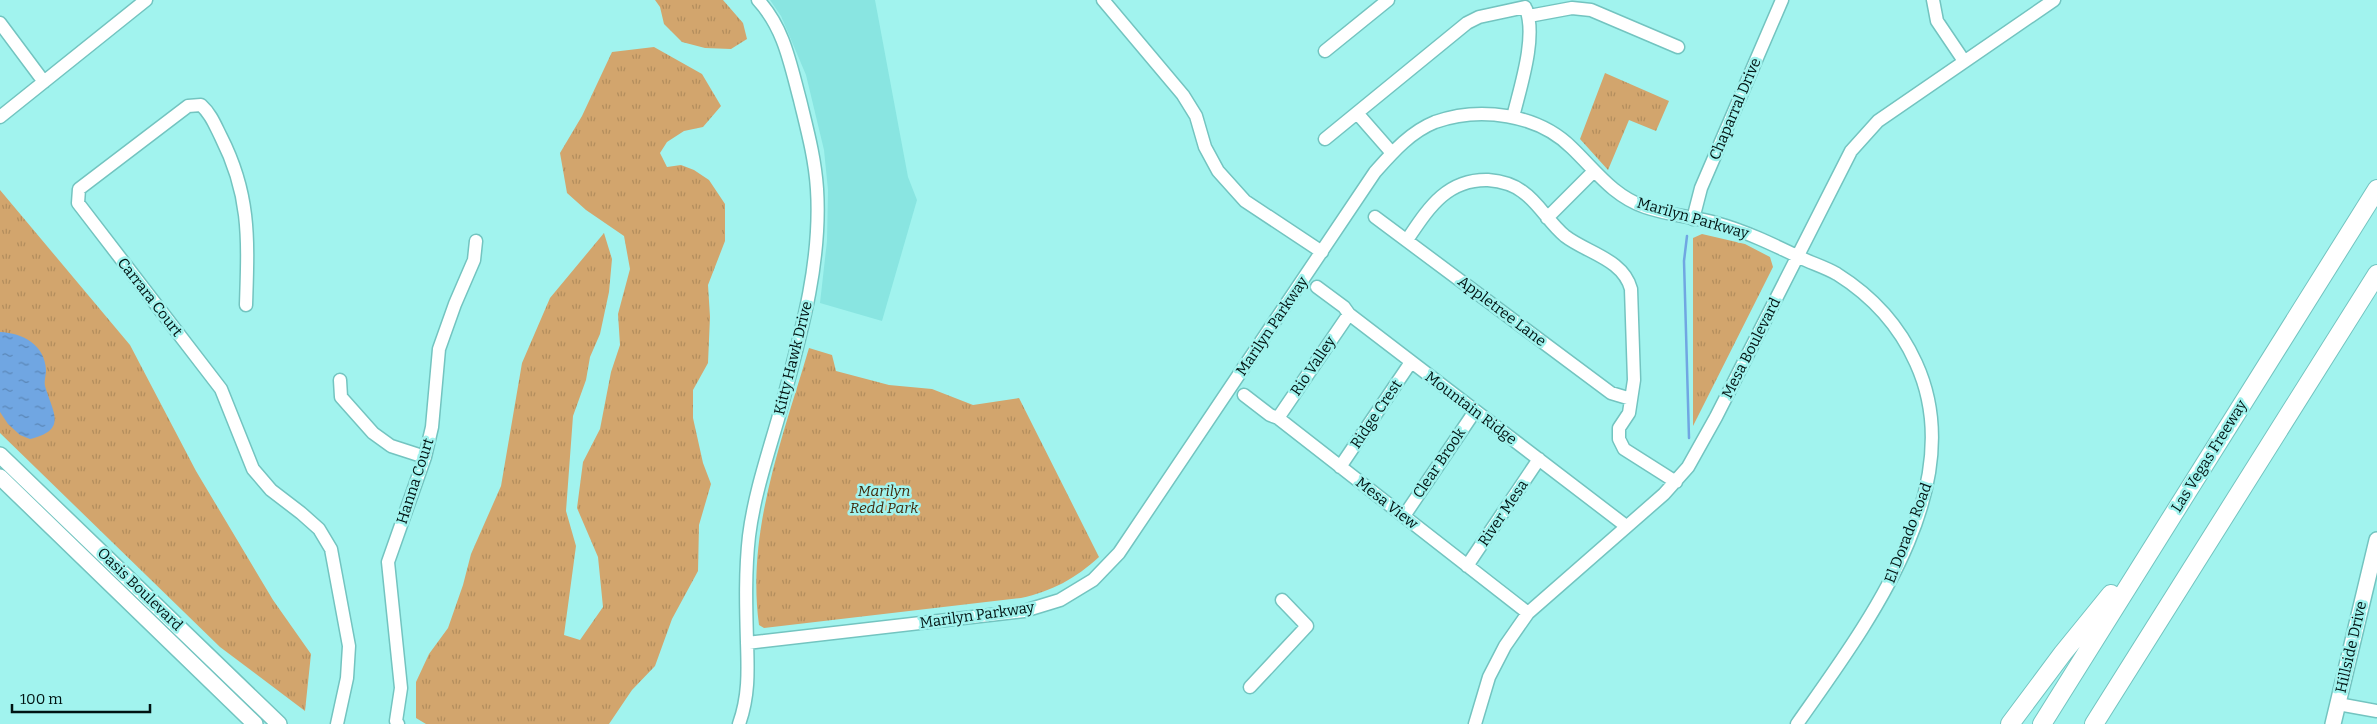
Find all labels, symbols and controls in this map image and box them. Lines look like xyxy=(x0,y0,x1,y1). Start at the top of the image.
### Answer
street label: Chaparral Drive xyxy=(1705,55,1765,163)
street label: Marilyn Parkway xyxy=(1635,193,1751,243)
street label: Carrara Court xyxy=(114,254,187,340)
street label: Appletree Lane xyxy=(1454,272,1550,350)
street label: Marilyn Parkway xyxy=(1232,273,1312,379)
street label: Mesa Boulevard xyxy=(1718,295,1784,401)
street label: Kitty Hawk Drive xyxy=(770,299,816,417)
street label: Rio Valley xyxy=(1287,333,1339,399)
street label: Mountain Ridge xyxy=(1421,368,1521,448)
street label: Ridge Crest xyxy=(1347,376,1406,452)
street label: Las Vegas Freeway xyxy=(2167,397,2251,515)
street label: Clear Brook xyxy=(1409,424,1469,502)
street label: Hanna Court xyxy=(393,435,438,526)
street label: Mesa View xyxy=(1352,473,1422,533)
street label: River Mesa xyxy=(1474,476,1532,550)
street label: El Dorado Road xyxy=(1881,480,1935,586)
park label: Marilyn Redd Park xyxy=(850,482,919,517)
street label: Oasis Boulevard xyxy=(94,544,186,634)
street label: Marilyn Parkway xyxy=(919,598,1035,632)
street label: Hillside Drive xyxy=(2332,599,2370,695)
scale bar xyxy=(12,682,150,714)
text: 100 m xyxy=(20,690,63,708)

